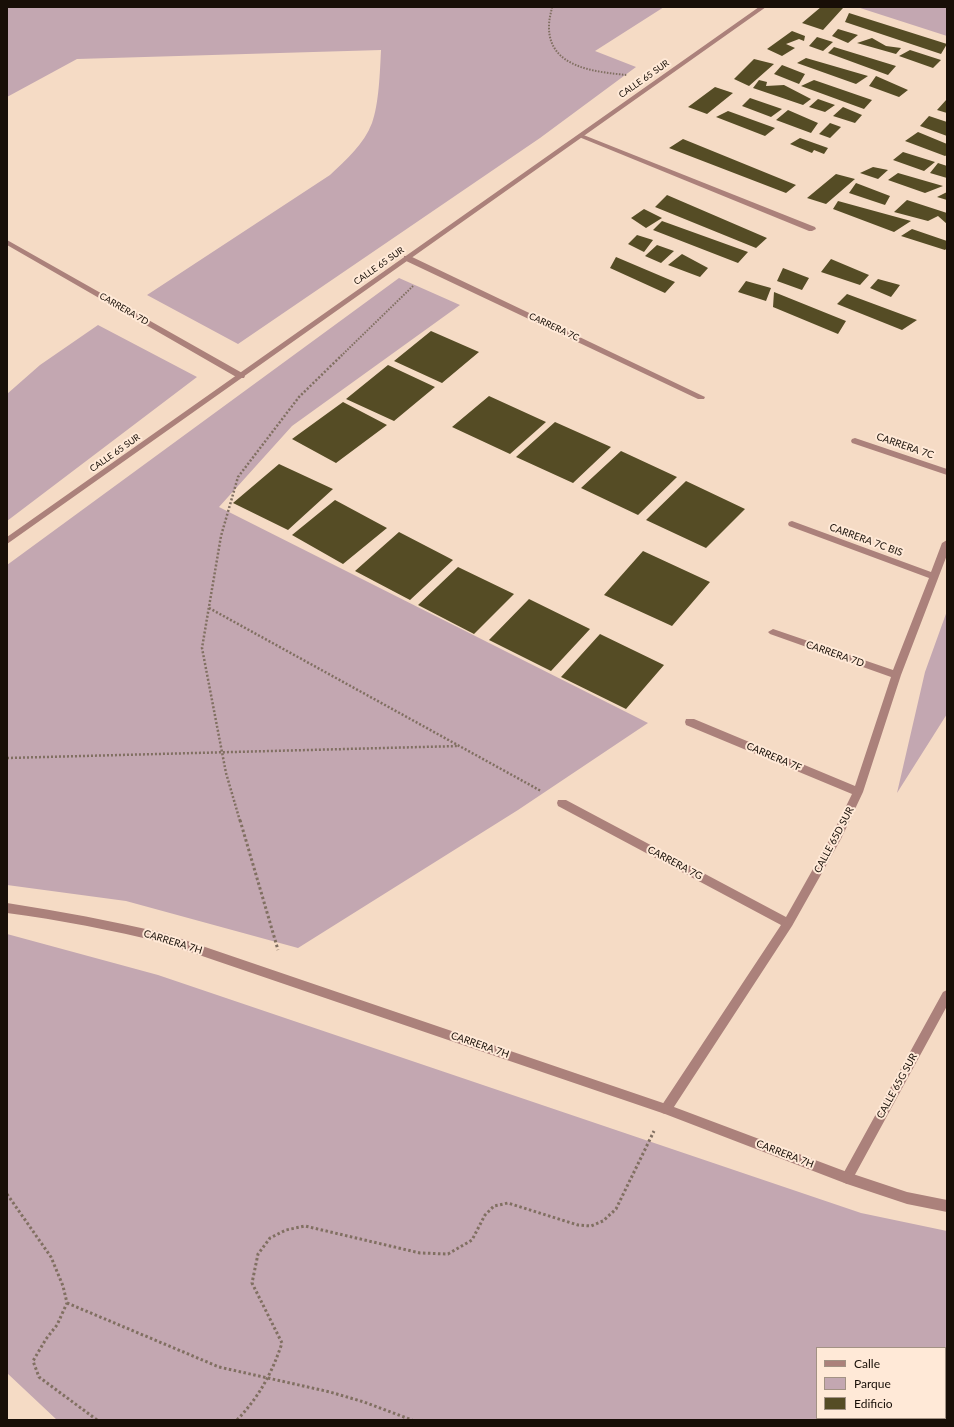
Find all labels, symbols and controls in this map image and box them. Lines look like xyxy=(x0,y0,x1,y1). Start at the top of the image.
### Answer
street label: CALLE 65 SUR xyxy=(617,58,671,100)
street label: CALLE 65 SUR xyxy=(352,245,406,287)
street label: CARRERA 7D xyxy=(98,291,150,327)
street label: CARRERA 7C xyxy=(527,311,581,343)
street label: CARRERA 7C xyxy=(875,431,935,461)
street label: CALLE 65 SUR xyxy=(88,432,142,474)
street label: CARRERA 7C BIS xyxy=(828,521,904,559)
street label: CARRERA 7D xyxy=(804,638,866,670)
street label: CARRERA 7F xyxy=(745,740,803,774)
street label: CALLE 65D SUR xyxy=(812,805,856,875)
street label: CARRERA 7G xyxy=(645,844,705,882)
street label: CARRERA 7H xyxy=(142,927,204,957)
street label: CARRERA 7H xyxy=(449,1029,511,1061)
street label: CALLE 65G SUR xyxy=(874,1051,920,1121)
street label: CARRERA 7H xyxy=(754,1138,816,1170)
legend xyxy=(816,1347,946,1419)
text: Calle xyxy=(854,1356,880,1371)
text: Parque xyxy=(854,1376,891,1391)
text: Edificio xyxy=(854,1396,893,1411)

